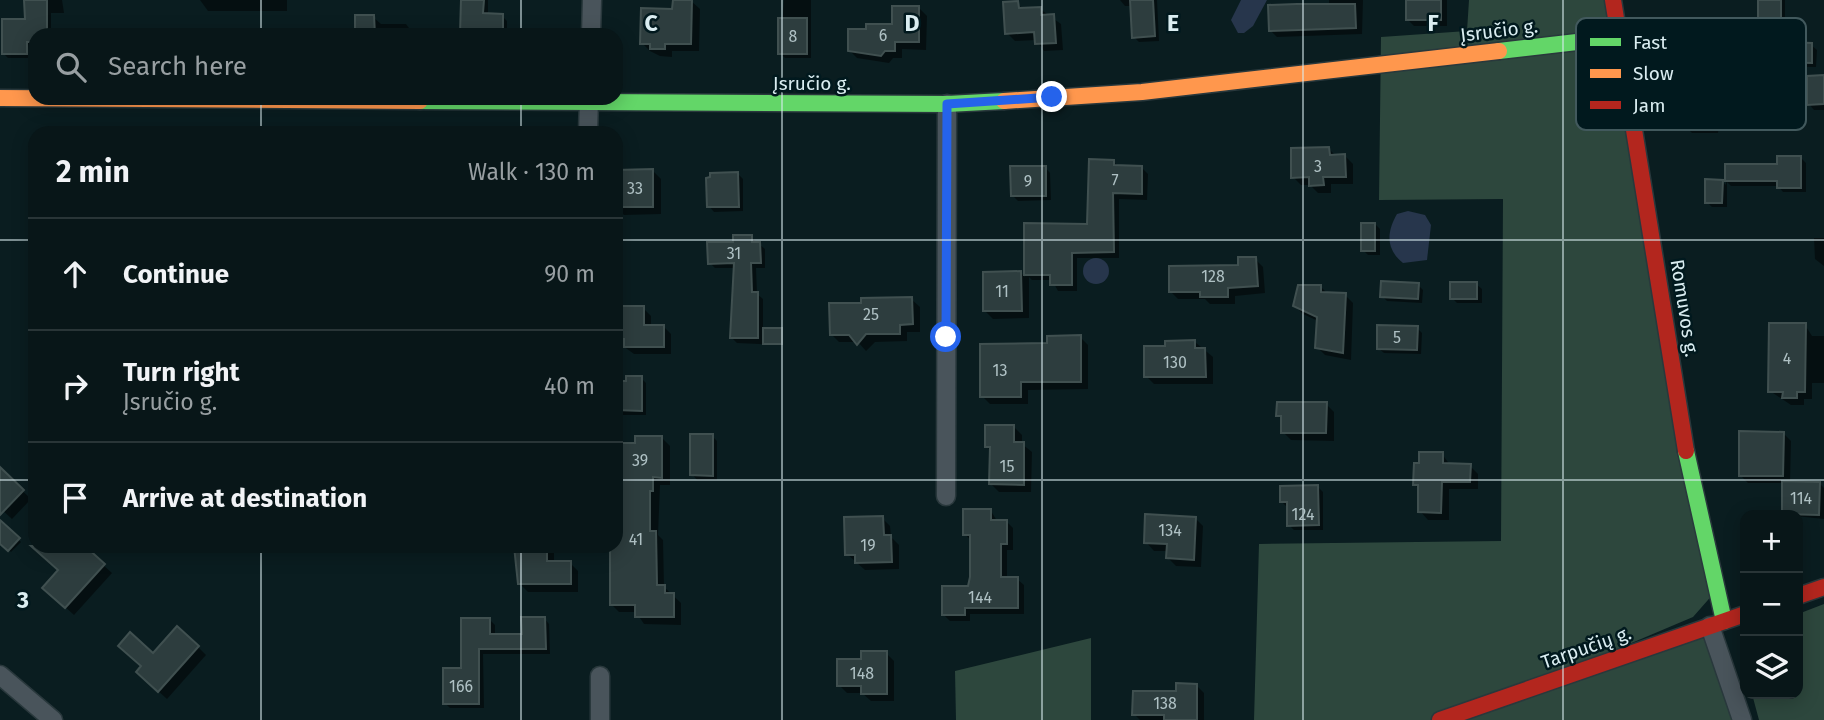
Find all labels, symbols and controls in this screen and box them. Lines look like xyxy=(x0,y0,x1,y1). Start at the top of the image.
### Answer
text: C xyxy=(644,9,658,37)
text: D xyxy=(905,9,920,37)
text: E xyxy=(1167,9,1179,37)
text: F xyxy=(1427,9,1439,37)
street label: Įsručio g. xyxy=(1458,14,1539,47)
legend xyxy=(1576,18,1806,130)
house number: 6 xyxy=(879,26,887,45)
house number: 8 xyxy=(789,27,798,46)
search box xyxy=(28,28,623,105)
text: Fast xyxy=(1633,31,1667,54)
icon: search xyxy=(52,48,90,86)
text: Search here xyxy=(108,51,247,82)
text: Slow xyxy=(1633,62,1674,85)
street label: Įsručio g. xyxy=(772,72,851,95)
route end xyxy=(1036,81,1067,112)
text: Jam xyxy=(1633,94,1665,117)
text: 2 min xyxy=(56,154,130,190)
house number: 3 xyxy=(1314,157,1322,176)
text: Walk · 130 m xyxy=(468,158,595,186)
house number: 7 xyxy=(1111,171,1119,190)
house number: 9 xyxy=(1024,172,1032,191)
house number: 33 xyxy=(627,179,643,198)
house number: 31 xyxy=(727,244,741,263)
icon: ahead xyxy=(56,255,94,293)
street label: Romuvos g. xyxy=(1665,258,1704,358)
text: Continue xyxy=(123,259,229,290)
text: 90 m xyxy=(544,260,595,288)
house number: 128 xyxy=(1201,267,1225,286)
house number: 11 xyxy=(995,282,1009,301)
house number: 25 xyxy=(863,305,879,324)
route start xyxy=(930,321,961,352)
house number: 5 xyxy=(1393,328,1401,347)
house number: 4 xyxy=(1783,349,1792,368)
house number: 130 xyxy=(1163,353,1187,372)
text: Turn right xyxy=(123,357,240,388)
house number: 13 xyxy=(993,361,1007,380)
icon: right xyxy=(56,367,94,405)
text: 40 m xyxy=(544,372,595,400)
text: Įsručio g. xyxy=(123,388,217,416)
house number: 39 xyxy=(632,451,648,470)
house number: 15 xyxy=(1000,457,1014,476)
icon: arrive xyxy=(56,479,94,517)
text: Arrive at destination xyxy=(123,483,367,514)
house number: 114 xyxy=(1790,489,1813,508)
house number: 124 xyxy=(1292,505,1315,524)
map controls xyxy=(1740,510,1803,699)
button: + xyxy=(1740,510,1803,573)
house number: 134 xyxy=(1158,521,1182,540)
house number: 41 xyxy=(629,530,643,549)
house number: 19 xyxy=(860,536,876,555)
button: − xyxy=(1740,573,1803,636)
text: 3 xyxy=(16,586,29,614)
house number: 144 xyxy=(968,588,992,607)
street label: Tarpučių g. xyxy=(1538,621,1634,674)
button: layers xyxy=(1740,636,1803,699)
house number: 148 xyxy=(850,664,874,683)
house number: 166 xyxy=(449,677,473,696)
house number: 138 xyxy=(1153,694,1177,713)

